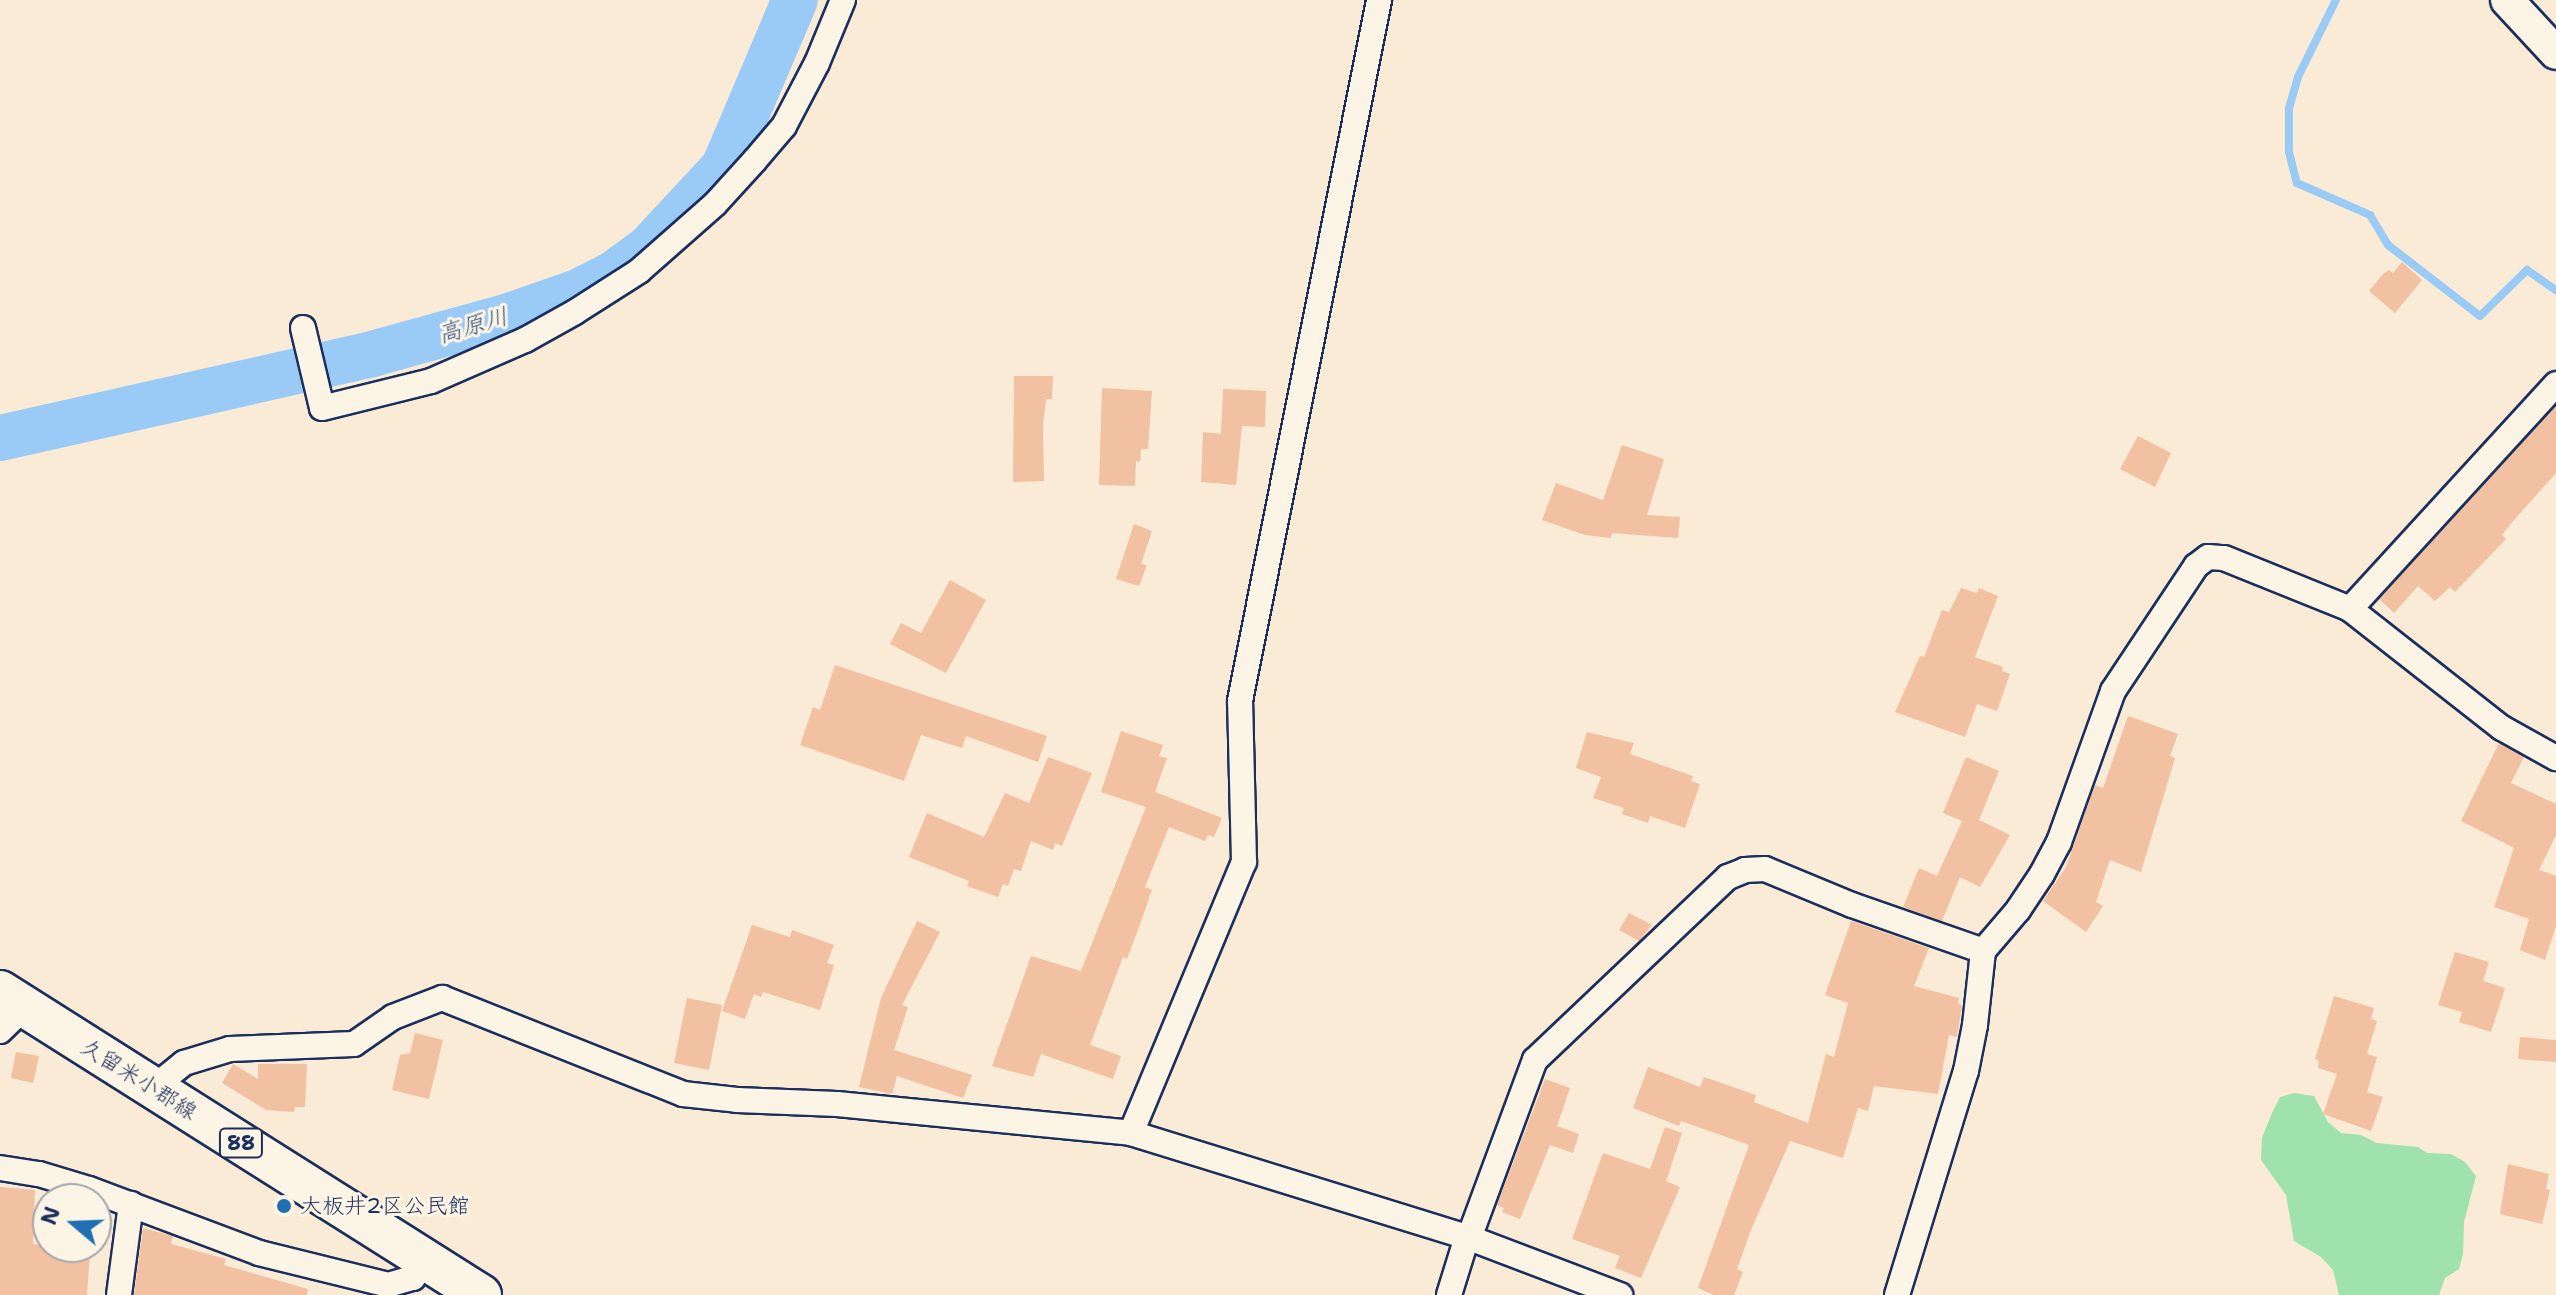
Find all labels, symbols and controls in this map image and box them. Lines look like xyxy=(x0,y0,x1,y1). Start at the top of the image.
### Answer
water label: 高原川 xyxy=(434,302,512,350)
street label: 久留米小郡線 xyxy=(76,1033,202,1125)
road number: 88 xyxy=(217,1127,265,1159)
north arrow xyxy=(32,1183,112,1263)
place label: 大板井2区公民館 xyxy=(300,1193,469,1219)
marker: 大板井2区公民館 xyxy=(275,1197,293,1215)
text: N xyxy=(34,1203,67,1229)

